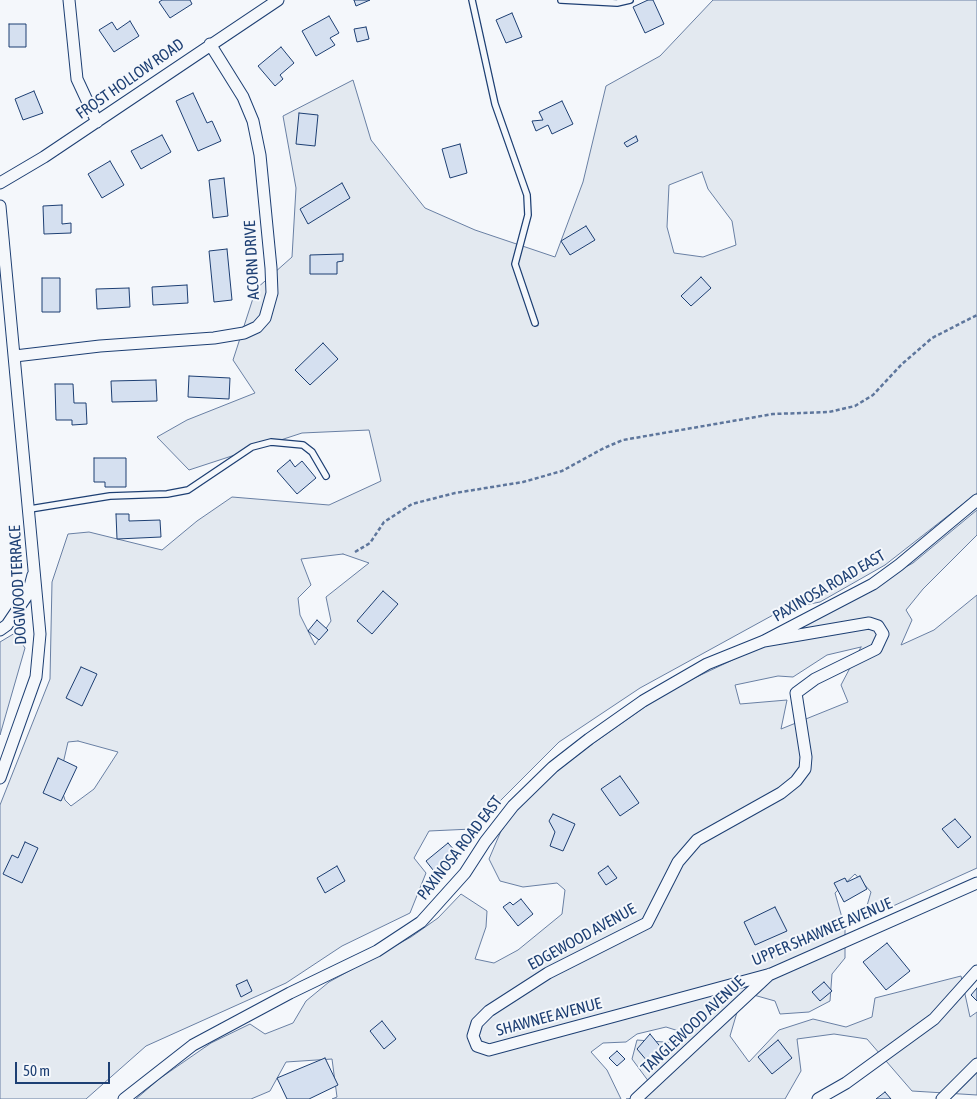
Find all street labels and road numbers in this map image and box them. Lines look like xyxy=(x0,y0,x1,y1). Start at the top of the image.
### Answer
street label: FROST HOLLOW ROAD xyxy=(72,35,188,123)
street label: ACORN DRIVE xyxy=(240,220,264,300)
street label: DOGWOOD TERRACE xyxy=(5,525,31,645)
street label: PAXINOSA ROAD EAST xyxy=(769,546,889,626)
street label: PAXINOSA ROAD EAST xyxy=(414,792,506,904)
street label: UPPER SHAWNEE AVENUE xyxy=(749,894,895,970)
street label: EDGEWOOD AVENUE xyxy=(525,899,639,975)
street label: TANGLEWOOD AVENUE xyxy=(637,972,749,1078)
street label: SHAWNEE AVENUE xyxy=(494,994,604,1040)

